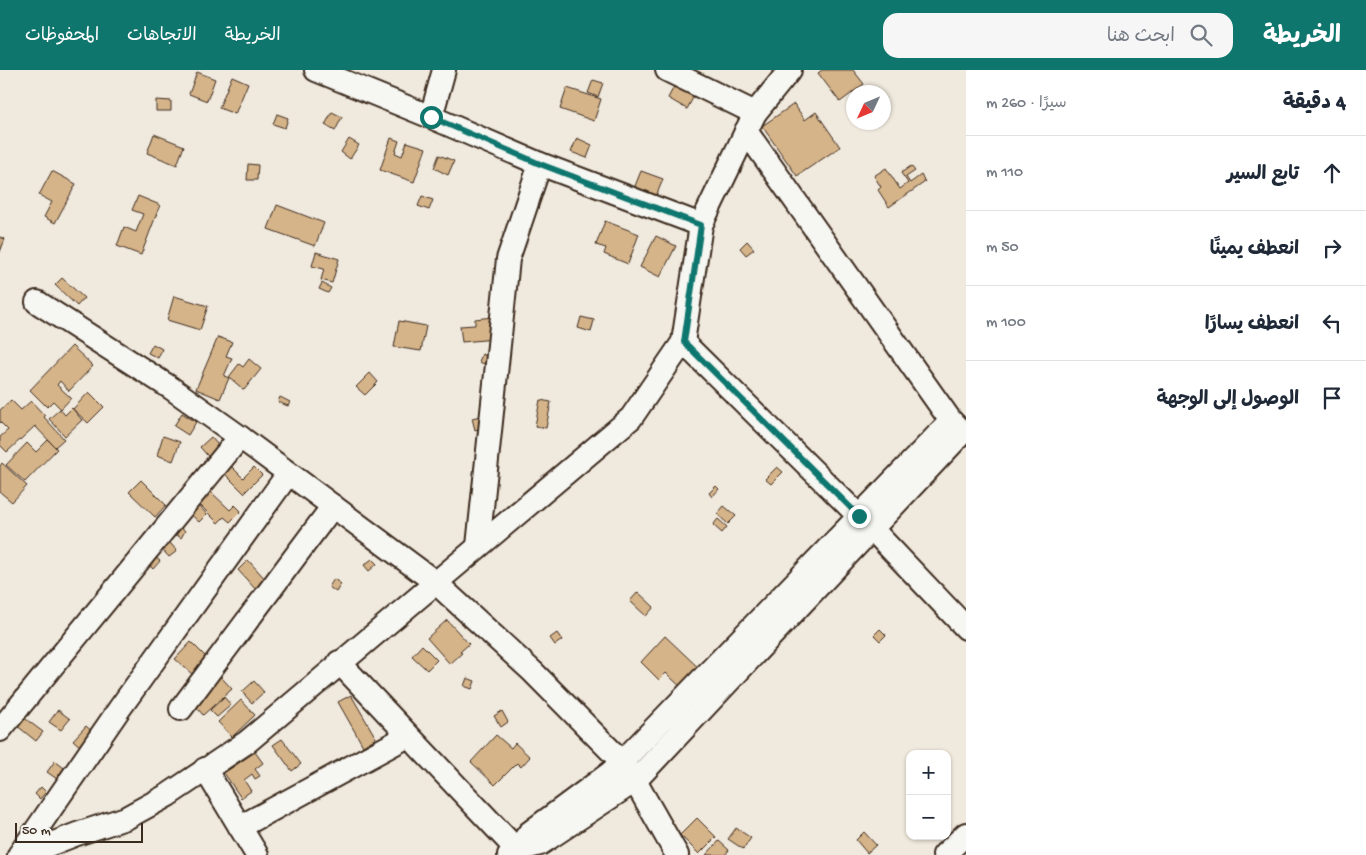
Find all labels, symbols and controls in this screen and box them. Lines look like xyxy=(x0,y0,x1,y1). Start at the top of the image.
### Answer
search box xyxy=(883,13,1233,58)
icon: search xyxy=(1187,21,1215,49)
text: الخريطة xyxy=(1263,23,1341,52)
text: المحفوظات xyxy=(25,26,99,47)
text: الاتجاهات xyxy=(127,26,197,47)
text: الخريطة xyxy=(225,26,281,47)
text: ابحث هنا xyxy=(1107,26,1175,49)
north arrow xyxy=(846,85,891,130)
text: 4 دقيقة xyxy=(1283,92,1346,117)
text: سيرًا · 260 m xyxy=(986,95,1067,114)
route start xyxy=(420,106,443,129)
icon: ahead xyxy=(1318,159,1346,187)
text: 110 m xyxy=(986,164,1023,183)
text: تابع السير xyxy=(1227,164,1299,187)
icon: right xyxy=(1318,234,1346,262)
text: 50 m xyxy=(986,239,1019,258)
text: انعطف يمينًا xyxy=(1210,239,1299,262)
icon: left xyxy=(1318,309,1346,337)
text: 100 m xyxy=(986,314,1026,333)
text: انعطف يسارًا xyxy=(1205,314,1299,337)
icon: arrive xyxy=(1318,384,1346,412)
text: الوصول إلى الوجهة xyxy=(1156,389,1299,412)
route end xyxy=(848,505,871,528)
map controls xyxy=(906,750,951,840)
button: + xyxy=(906,750,951,795)
button: − xyxy=(906,795,951,840)
scale bar xyxy=(15,820,142,843)
text: 50 m xyxy=(22,823,51,840)

